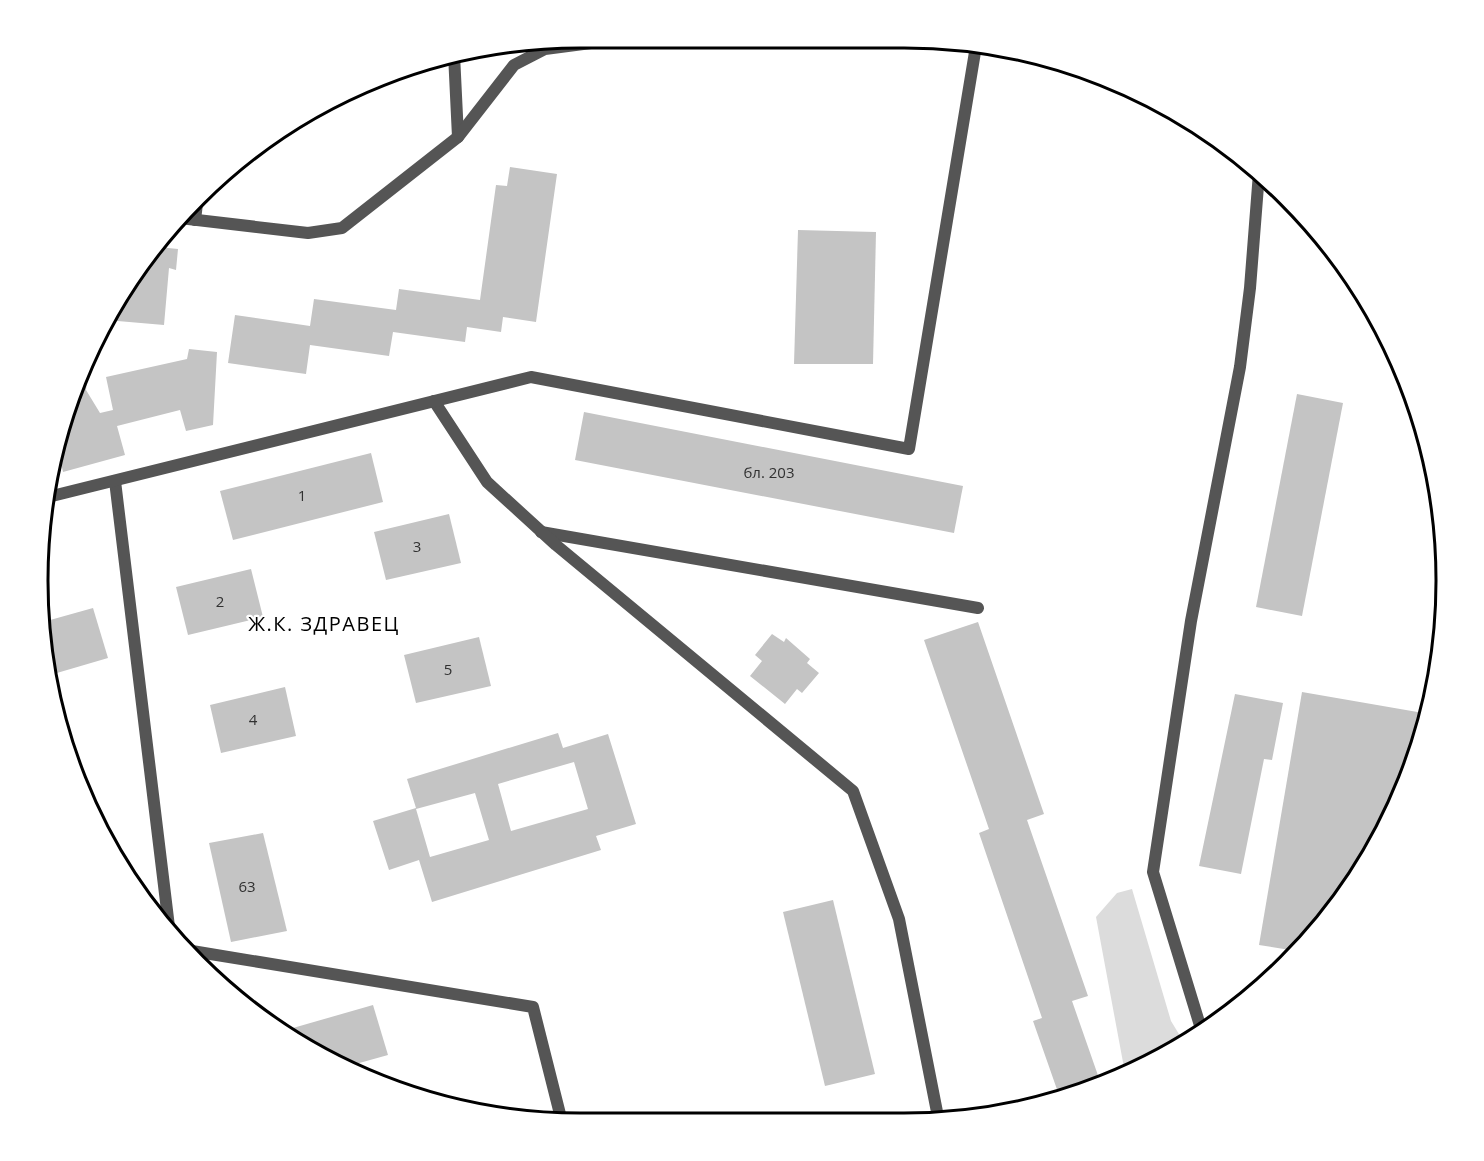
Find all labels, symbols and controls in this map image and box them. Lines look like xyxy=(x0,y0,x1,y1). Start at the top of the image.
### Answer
house number: бл. 203 xyxy=(743,462,795,482)
house number: 1 xyxy=(298,485,306,505)
house number: 3 xyxy=(413,536,421,556)
house number: 2 xyxy=(216,591,224,611)
district label: Ж.К. ЗДРАВЕЦ xyxy=(248,610,400,637)
house number: 5 xyxy=(444,659,452,679)
house number: 4 xyxy=(249,709,258,729)
house number: 63 xyxy=(238,876,256,896)

